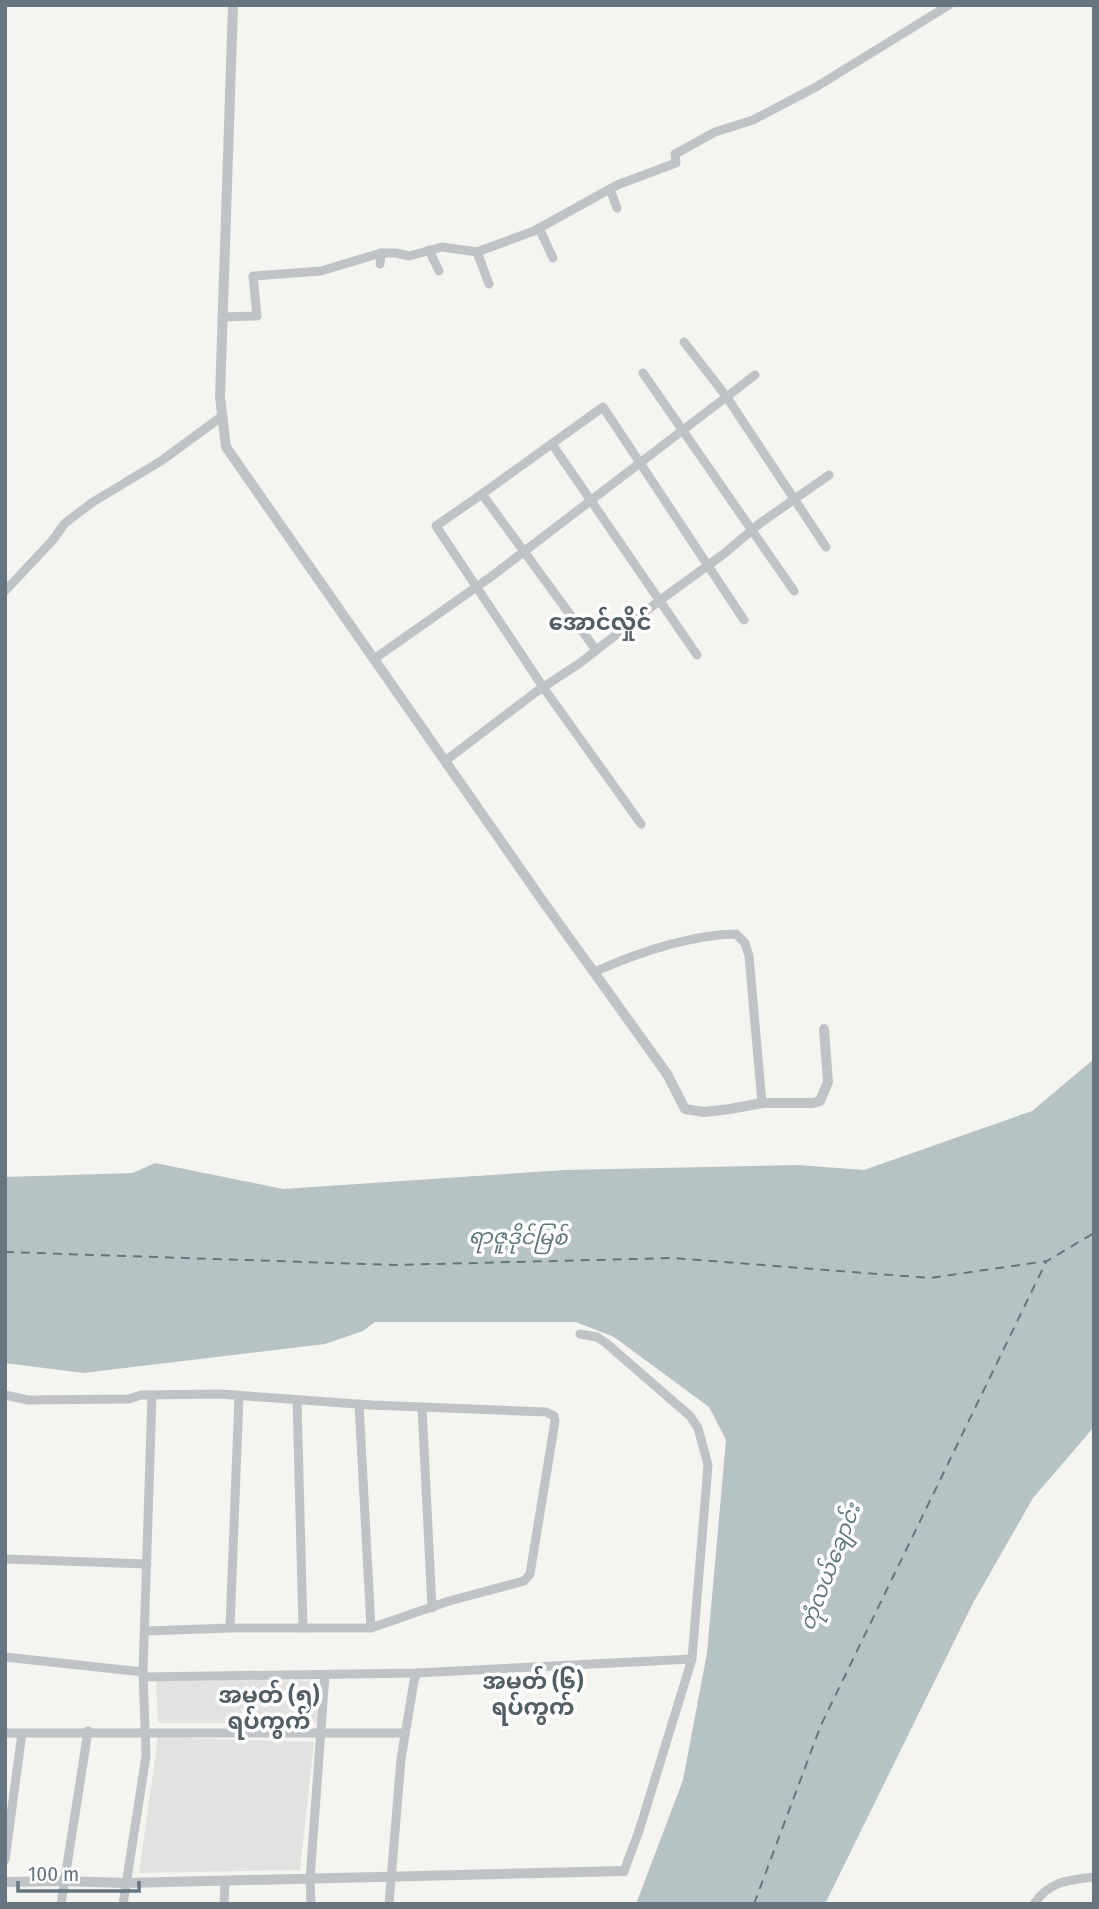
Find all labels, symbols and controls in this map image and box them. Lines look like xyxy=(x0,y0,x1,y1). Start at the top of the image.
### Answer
district label: အောင်လှိုင် xyxy=(548,606,652,641)
water label: ရာဇူဒိုင်မြစ် xyxy=(468,1221,569,1255)
water label: တုံလယ်ချောင်း xyxy=(792,1497,870,1636)
district label: အမှတ် (၆) ရပ်ကွက် xyxy=(483,1665,584,1726)
district label: အမှတ် (၅) ရပ်ကွက် xyxy=(219,1679,320,1740)
scale bar xyxy=(18,1850,138,1894)
text: 100 m xyxy=(28,1861,79,1887)

